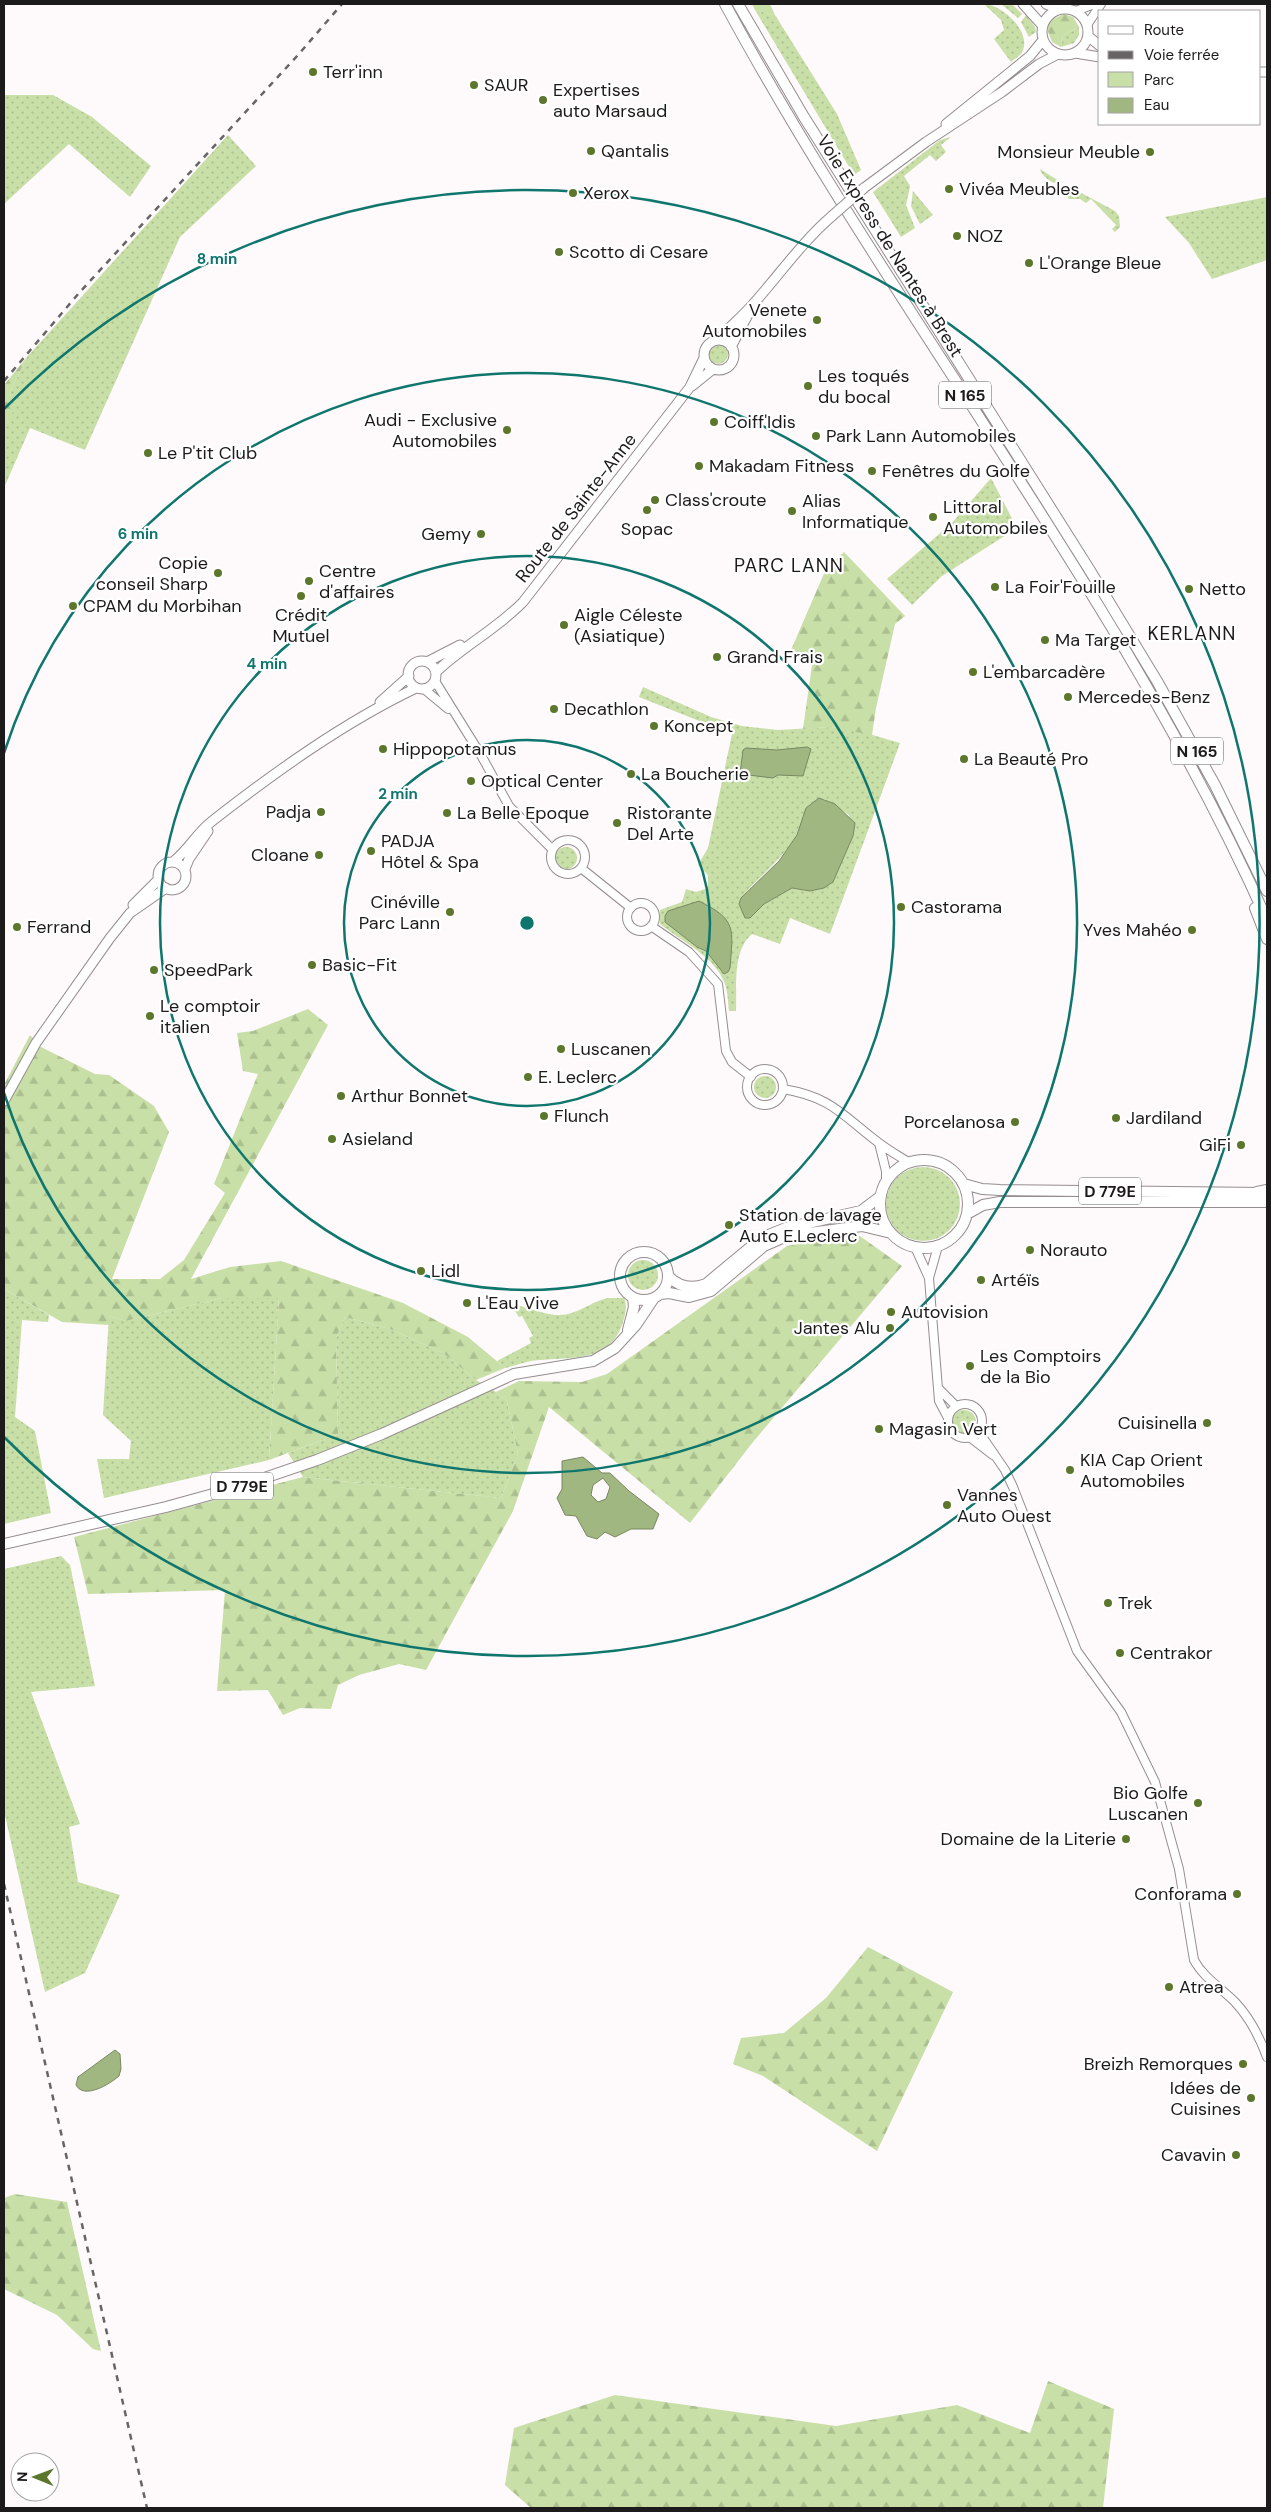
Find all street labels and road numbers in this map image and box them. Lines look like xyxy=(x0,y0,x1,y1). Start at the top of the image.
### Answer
street label: Voie Express de Nantes à Brest xyxy=(811,130,969,362)
road number: N 165 xyxy=(939,382,991,408)
street label: Route de Sainte-Anne xyxy=(510,428,642,588)
road number: N 165 xyxy=(1171,738,1223,764)
road number: D 779E xyxy=(1079,1178,1141,1204)
road number: D 779E xyxy=(211,1472,273,1500)

